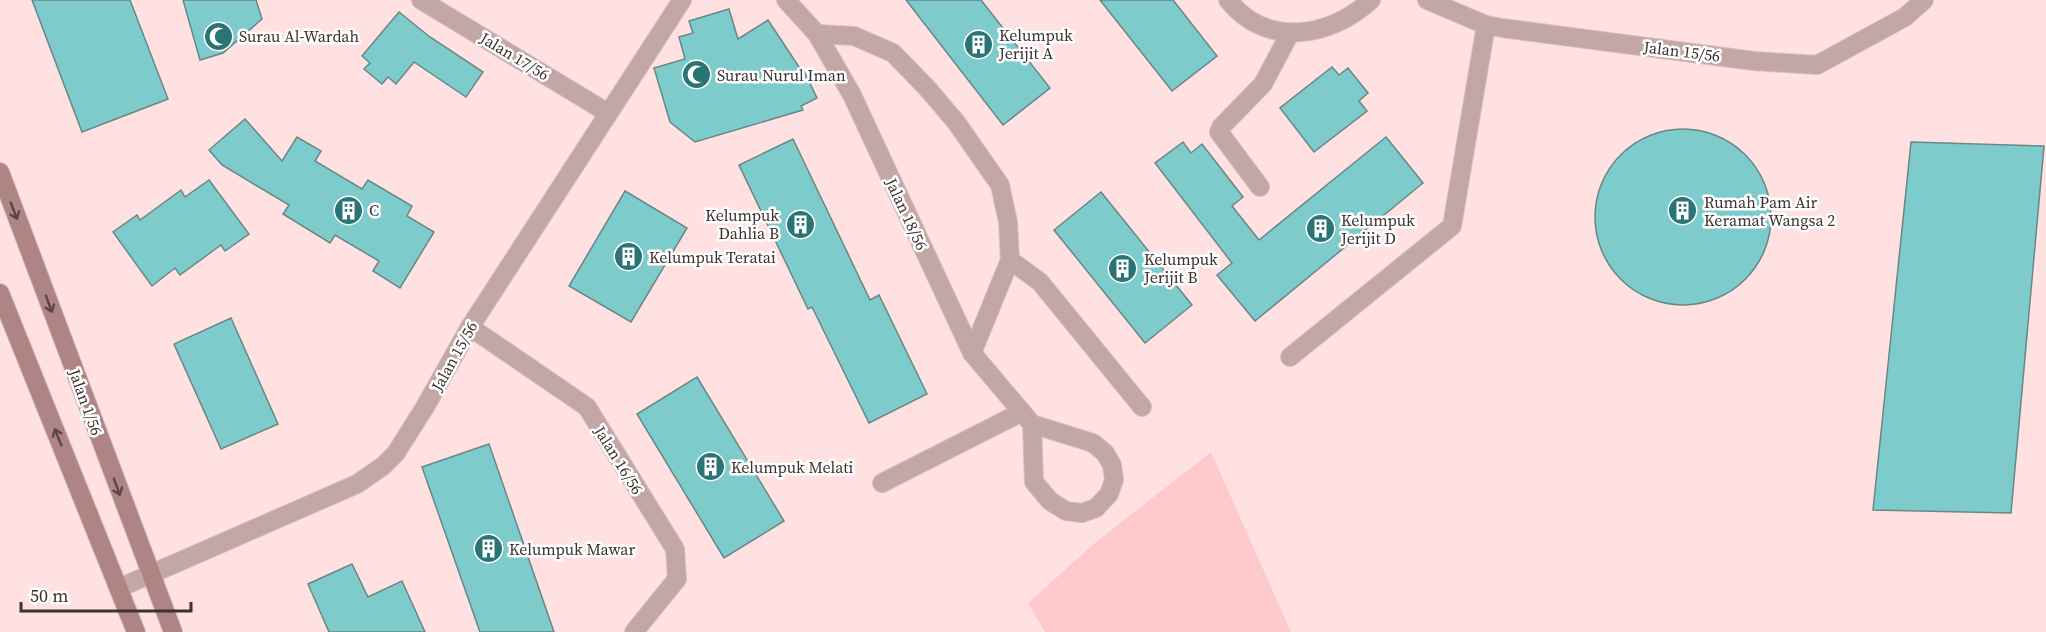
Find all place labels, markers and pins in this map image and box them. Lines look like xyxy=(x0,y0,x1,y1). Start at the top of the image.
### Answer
mosque icon: Surau Al-Wardah xyxy=(202,20,234,52)
place label: Kelumpuk Jerijit A xyxy=(998,24,1073,64)
place label: Surau Al-Wardah xyxy=(239,25,359,47)
building icon: Kelumpuk Jerijit A xyxy=(962,28,994,60)
mosque icon: Surau Nurul Iman xyxy=(680,59,712,91)
place label: Surau Nurul Iman xyxy=(717,64,846,86)
place label: Rumah Pam Air Keramat Wangsa 2 xyxy=(1704,191,1835,231)
building icon: C xyxy=(332,194,364,226)
building icon: Rumah Pam Air Keramat Wangsa 2 xyxy=(1667,195,1699,227)
place label: C xyxy=(369,199,379,221)
place label: Kelumpuk Dahlia B xyxy=(705,204,779,244)
building icon: Kelumpuk Dahlia B xyxy=(784,208,816,240)
place label: Kelumpuk Jerijit D xyxy=(1340,209,1415,249)
building icon: Kelumpuk Jerijit D xyxy=(1304,213,1336,245)
building icon: Kelumpuk Teratai xyxy=(612,241,644,273)
place label: Kelumpuk Teratai xyxy=(649,246,776,268)
place label: Kelumpuk Jerijit B xyxy=(1143,248,1218,288)
building icon: Kelumpuk Jerijit B xyxy=(1107,252,1139,284)
building icon: Kelumpuk Melati xyxy=(694,451,726,483)
place label: Kelumpuk Melati xyxy=(731,456,854,478)
building icon: Kelumpuk Mawar xyxy=(472,533,504,565)
place label: Kelumpuk Mawar xyxy=(509,538,635,560)

